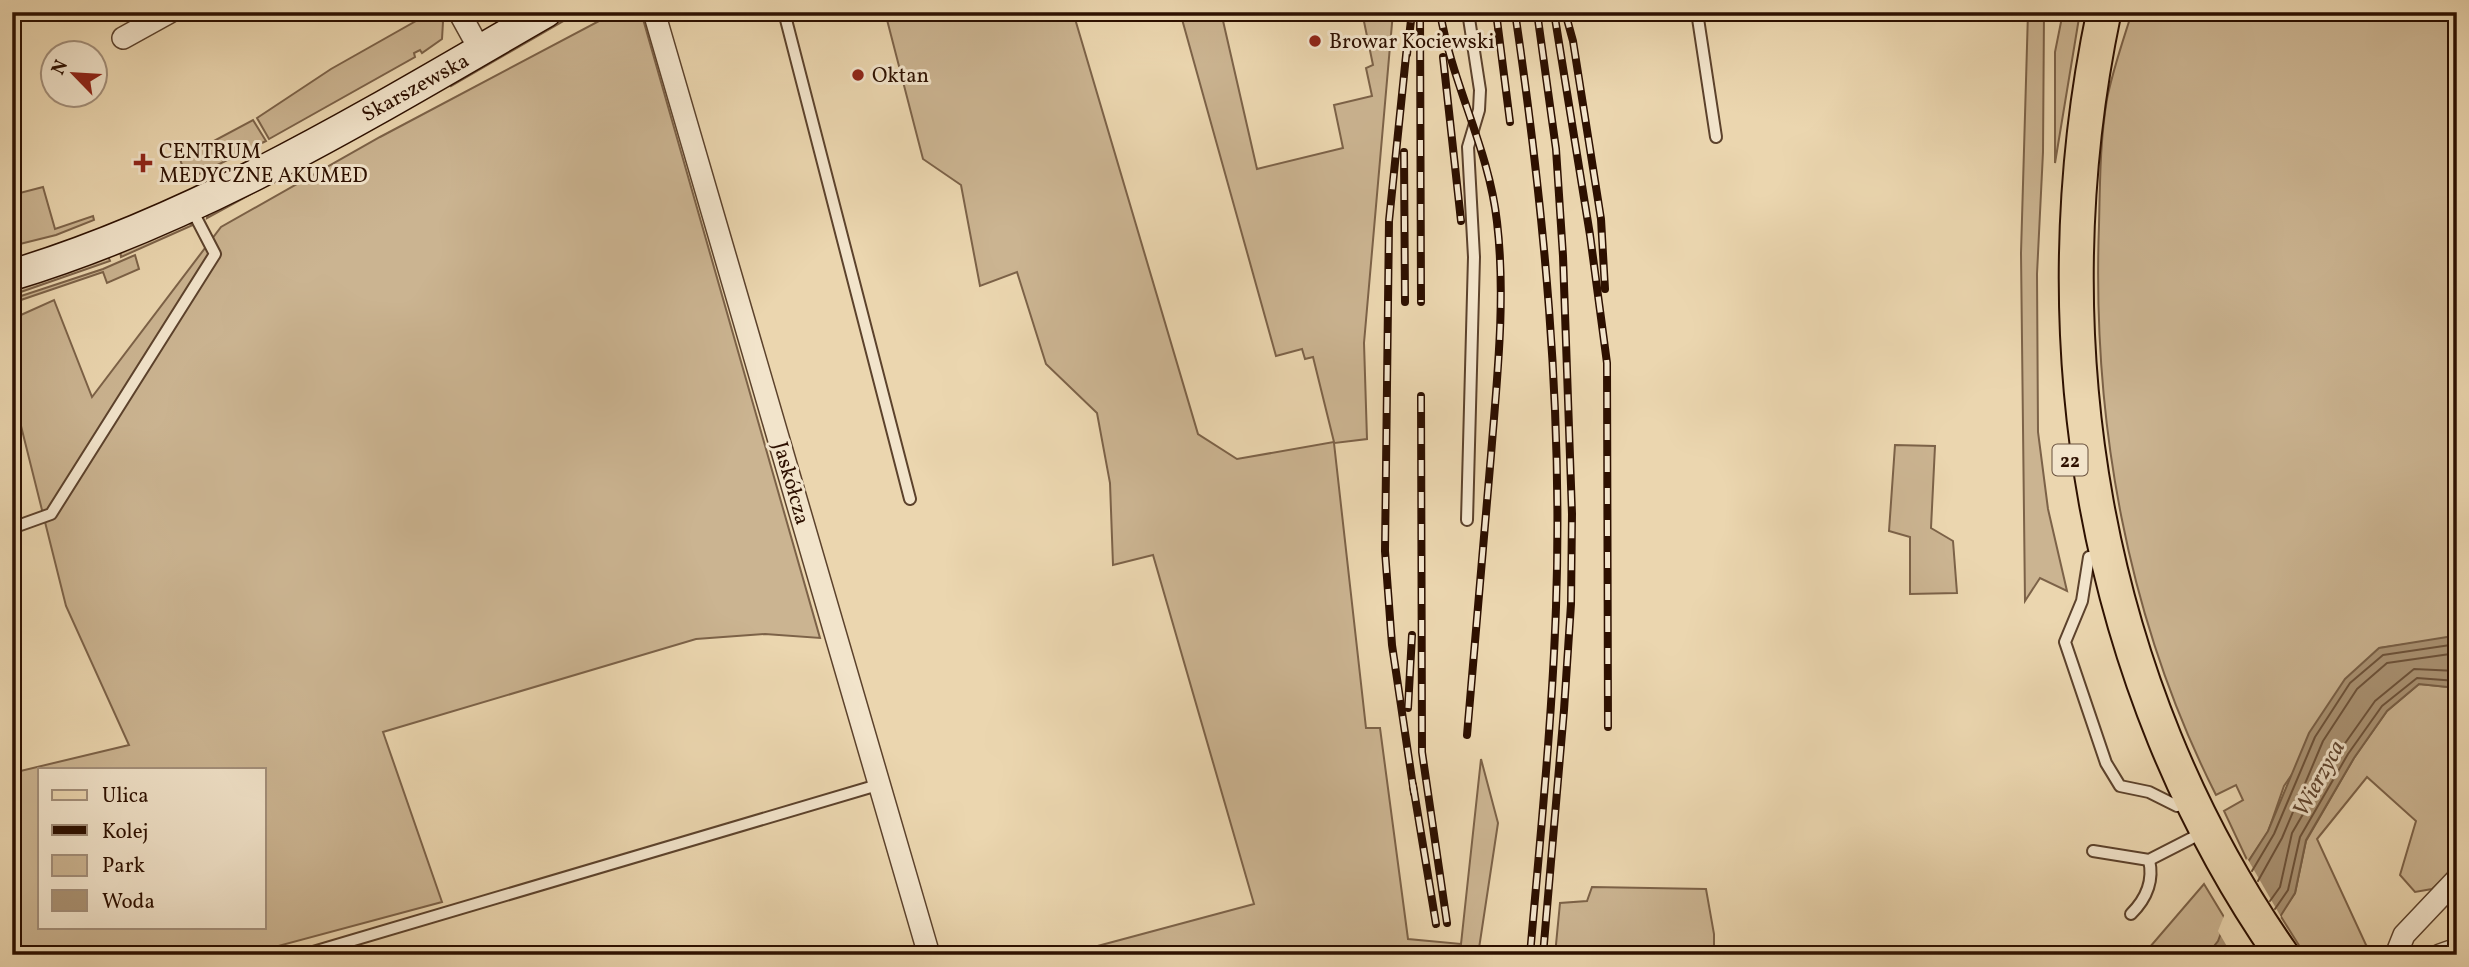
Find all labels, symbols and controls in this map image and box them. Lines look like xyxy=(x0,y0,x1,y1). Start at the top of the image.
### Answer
place label: Browar Kociewski xyxy=(1329,28,1495,57)
marker: Browar Kociewski xyxy=(1307,33,1323,49)
north arrow xyxy=(38,38,108,108)
street label: Skarszewska xyxy=(357,47,475,130)
text: N xyxy=(46,56,75,79)
place label: Oktan xyxy=(872,62,929,91)
marker: Oktan xyxy=(850,67,866,83)
place label: CENTRUM MEDYCZNE AKUMED xyxy=(159,138,368,191)
marker: CENTRUM MEDYCZNE AKUMED xyxy=(133,153,153,173)
street label: Jaskółcza xyxy=(765,439,816,528)
road number: 22 xyxy=(2052,444,2088,475)
water label: Wierzyca xyxy=(2286,735,2354,823)
legend xyxy=(38,768,266,928)
text: Ulica xyxy=(102,782,149,811)
text: Kolej xyxy=(102,818,149,847)
text: Park xyxy=(102,852,145,881)
text: Woda xyxy=(102,888,155,917)

